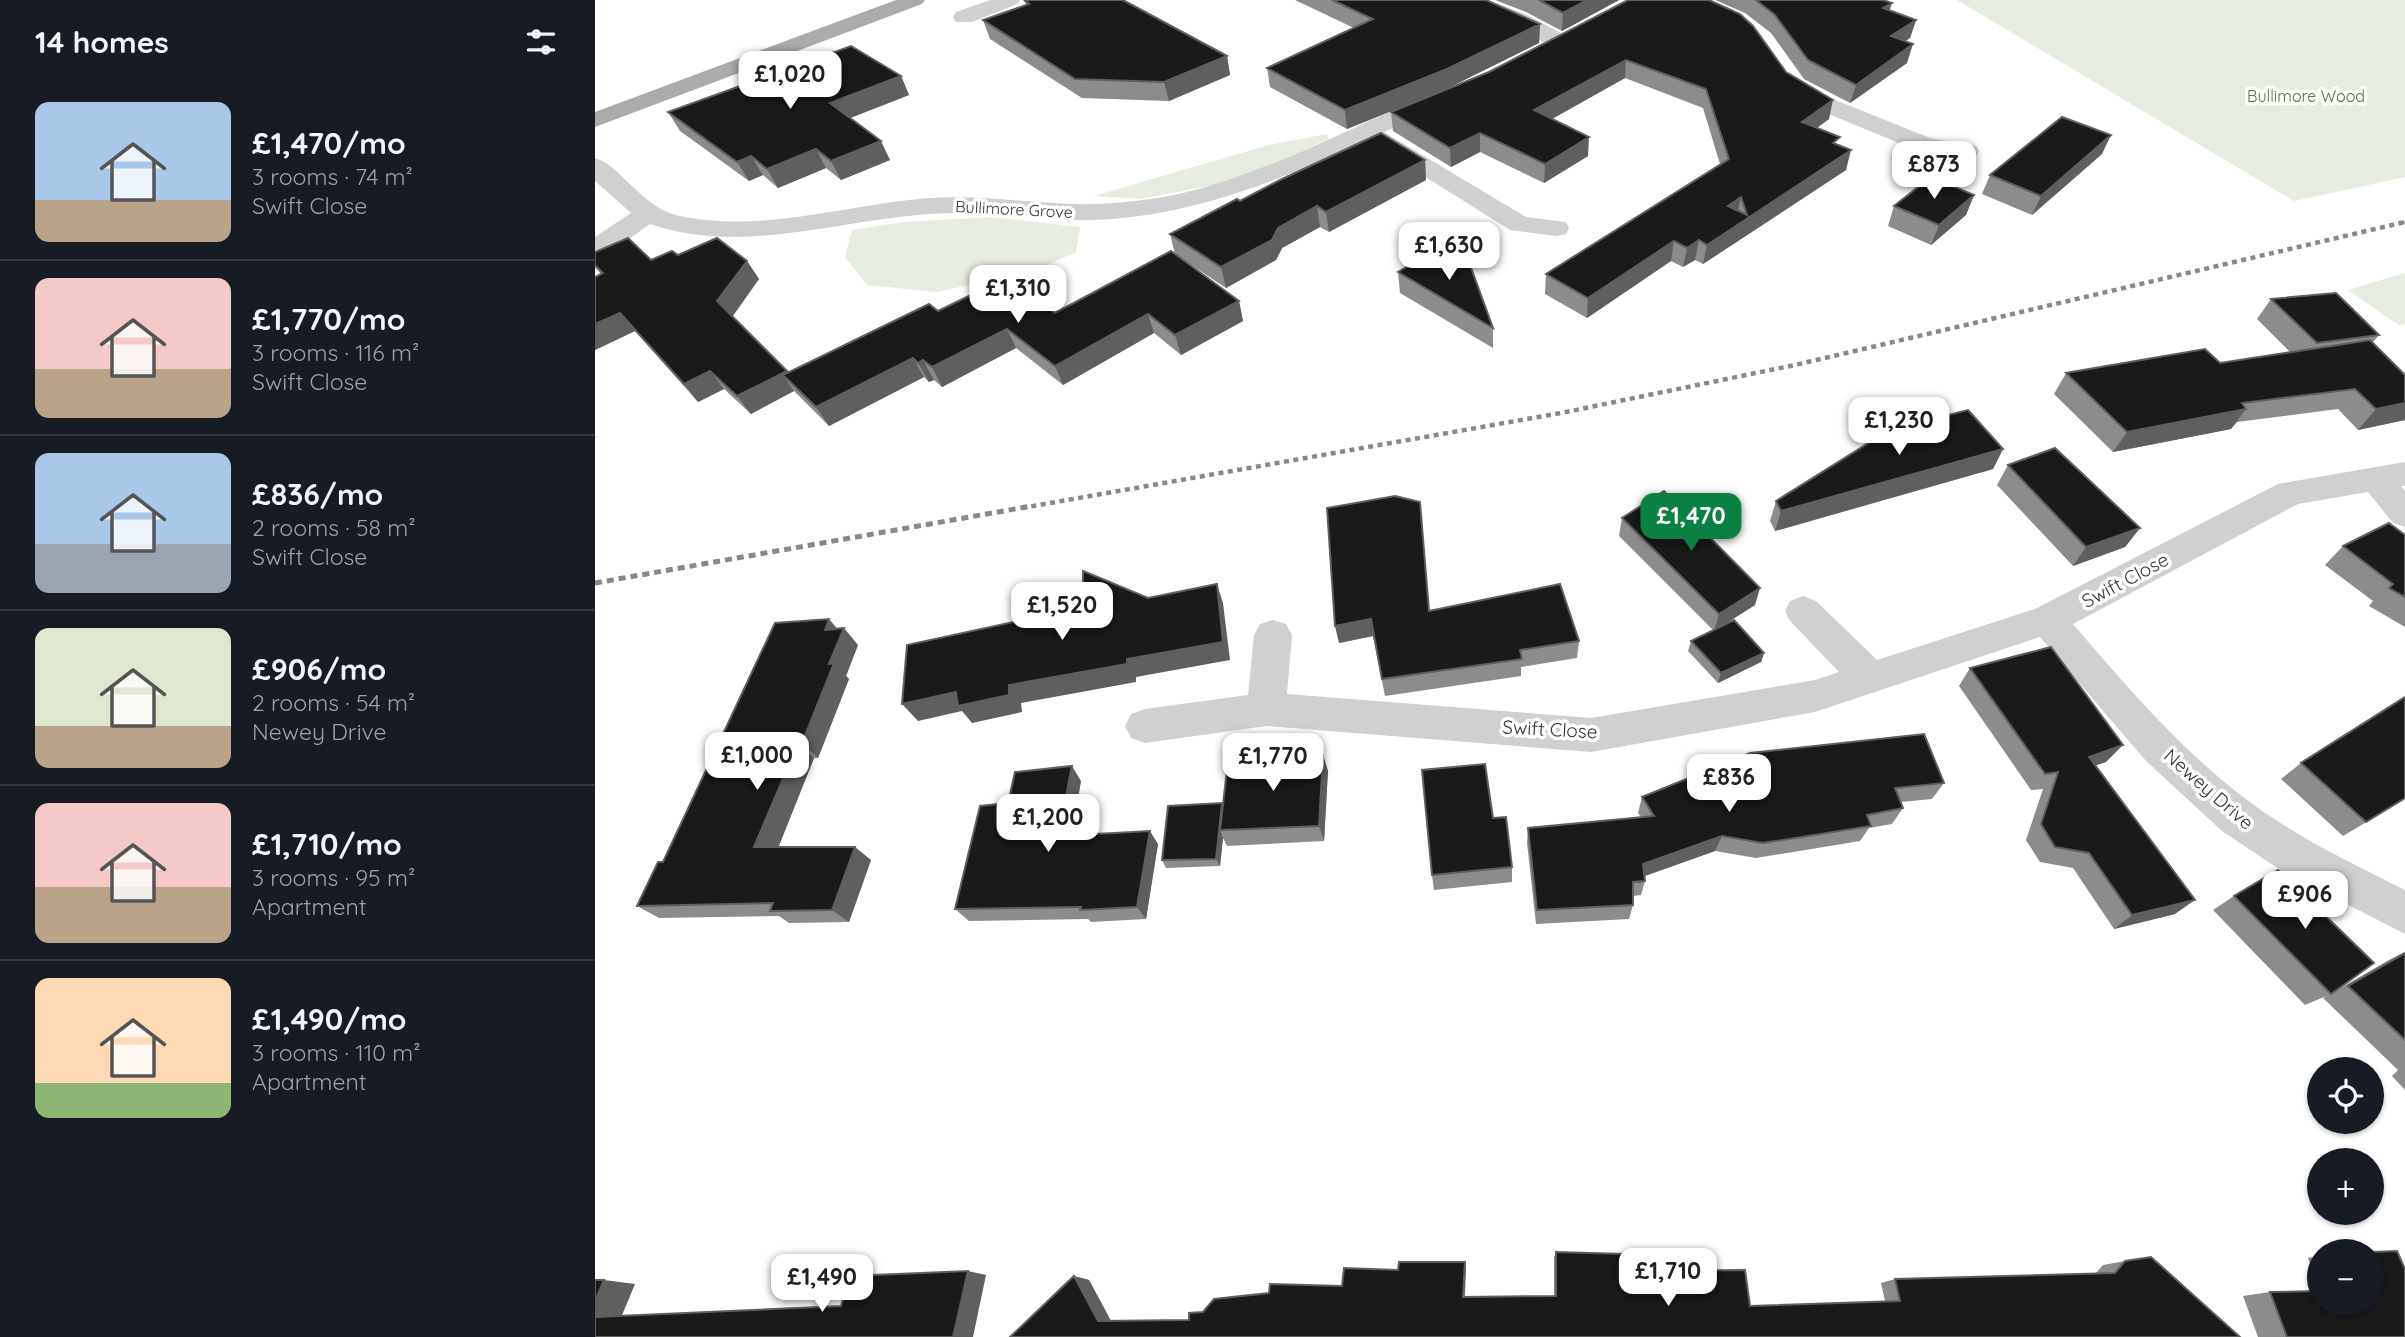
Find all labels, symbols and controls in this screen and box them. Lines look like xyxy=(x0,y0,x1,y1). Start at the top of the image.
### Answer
text: 14 homes xyxy=(35,23,169,61)
icon: filters xyxy=(522,23,560,61)
pin: £1,020 xyxy=(733,52,847,111)
text: £1,020 xyxy=(755,59,825,88)
park label: Bullimore Wood xyxy=(2247,86,2365,106)
text: £1,470/mo xyxy=(252,124,406,162)
icon: home xyxy=(91,130,175,214)
pin: £873 xyxy=(1893,142,1975,201)
text: £873 xyxy=(1908,149,1960,178)
text: 3 rooms · 74 m² xyxy=(252,162,413,191)
text: Swift Close xyxy=(252,191,367,220)
street label: Bullimore Grove xyxy=(955,196,1073,222)
pin: £1,630 xyxy=(1392,222,1506,282)
text: £1,630 xyxy=(1415,230,1483,259)
pin: £1,310 xyxy=(961,266,1075,325)
text: £1,310 xyxy=(985,273,1051,302)
text: £1,770/mo xyxy=(252,300,405,338)
icon: home xyxy=(91,306,175,390)
text: 3 rooms · 116 m² xyxy=(252,338,419,367)
text: Swift Close xyxy=(252,367,367,396)
pin: £1,230 xyxy=(1842,398,1956,457)
text: £1,230 xyxy=(1864,405,1934,434)
text: £836/mo xyxy=(252,475,383,513)
icon: home xyxy=(91,481,175,565)
pin: £1,470 xyxy=(1634,494,1748,553)
text: £1,470 xyxy=(1656,501,1726,530)
text: 2 rooms · 58 m² xyxy=(252,513,415,542)
text: Swift Close xyxy=(252,542,367,571)
street label: Swift Close xyxy=(2077,547,2173,613)
pin: £1,520 xyxy=(1005,582,1119,642)
text: £1,520 xyxy=(1027,590,1097,619)
text: £906/mo xyxy=(252,650,386,688)
icon: home xyxy=(91,656,175,740)
text: 2 rooms · 54 m² xyxy=(252,688,415,717)
street label: Swift Close xyxy=(1502,715,1598,743)
text: Newey Drive xyxy=(252,717,387,746)
pin: £1,000 xyxy=(700,732,814,792)
pin: £1,770 xyxy=(1216,734,1330,793)
text: £1,000 xyxy=(721,740,793,769)
text: £1,770 xyxy=(1239,741,1308,770)
street label: Newey Drive xyxy=(2159,743,2259,835)
pin: £836 xyxy=(1688,754,1770,814)
text: £836 xyxy=(1703,762,1755,791)
pin: £1,200 xyxy=(991,794,1105,854)
text: £1,200 xyxy=(1013,802,1083,831)
text: £1,710/mo xyxy=(252,825,402,863)
icon: home xyxy=(91,831,175,915)
text: 3 rooms · 95 m² xyxy=(252,863,415,892)
pin: £906 xyxy=(2264,872,2346,931)
text: £906 xyxy=(2278,879,2332,908)
text: Apartment xyxy=(252,892,366,921)
text: £1,490/mo xyxy=(252,1000,407,1038)
icon: home xyxy=(91,1006,175,1090)
text: 3 rooms · 110 m² xyxy=(252,1038,421,1067)
map controls xyxy=(2307,1057,2384,1316)
button: locate xyxy=(2307,1057,2384,1134)
text: Apartment xyxy=(252,1067,366,1096)
button: + xyxy=(2307,1148,2384,1225)
button: − xyxy=(2307,1239,2384,1316)
pin: £1,710 xyxy=(1611,1248,1725,1308)
pin: £1,490 xyxy=(765,1254,879,1314)
text: £1,710 xyxy=(1635,1256,1701,1285)
text: £1,490 xyxy=(787,1262,857,1291)

